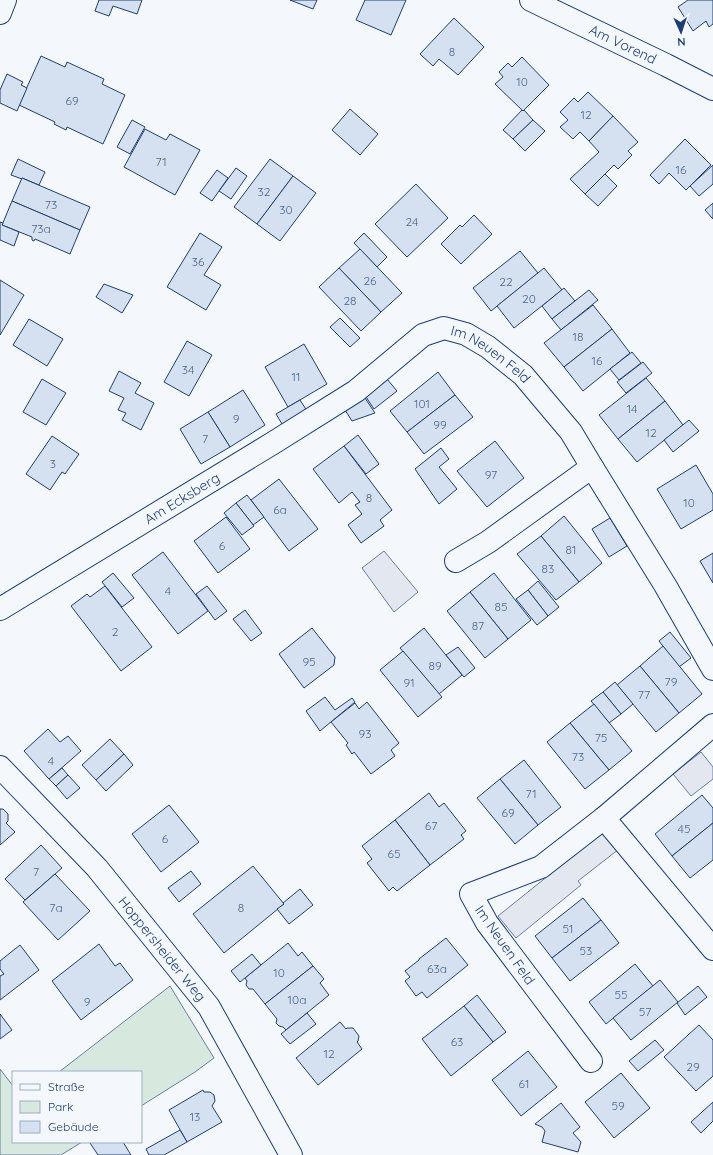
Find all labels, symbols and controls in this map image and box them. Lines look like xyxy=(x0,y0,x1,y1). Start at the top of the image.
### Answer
north arrow xyxy=(661,12,701,52)
street label: Am Vorend xyxy=(586,20,660,68)
text: N xyxy=(677,35,686,49)
house number: 8 xyxy=(449,44,455,59)
house number: 10 xyxy=(516,74,528,89)
house number: 69 xyxy=(65,93,79,108)
house number: 12 xyxy=(580,107,592,122)
house number: 71 xyxy=(155,154,167,169)
house number: 16 xyxy=(676,162,687,177)
house number: 32 xyxy=(258,184,271,199)
house number: 73 xyxy=(45,197,57,212)
house number: 30 xyxy=(279,202,293,217)
house number: 24 xyxy=(406,214,418,229)
house number: 73a xyxy=(31,221,51,236)
house number: 36 xyxy=(192,254,205,269)
house number: 26 xyxy=(363,273,377,288)
house number: 22 xyxy=(499,274,513,289)
house number: 20 xyxy=(522,291,536,306)
house number: 28 xyxy=(343,293,357,308)
street label: Im Neuen Feld xyxy=(449,321,535,387)
house number: 18 xyxy=(573,329,583,344)
house number: 16 xyxy=(592,353,603,368)
house number: 34 xyxy=(182,362,194,377)
house number: 11 xyxy=(292,369,300,384)
house number: 101 xyxy=(414,396,430,411)
house number: 14 xyxy=(627,401,637,416)
house number: 9 xyxy=(233,411,240,426)
house number: 99 xyxy=(433,417,447,432)
house number: 12 xyxy=(645,425,657,440)
house number: 7 xyxy=(202,431,208,446)
house number: 3 xyxy=(50,456,56,471)
house number: 97 xyxy=(485,467,497,482)
street label: Am Ecksberg xyxy=(141,469,223,528)
house number: 8 xyxy=(366,490,372,505)
house number: 10 xyxy=(683,495,695,510)
house number: 6a xyxy=(273,502,287,517)
house number: 6 xyxy=(219,538,226,553)
house number: 81 xyxy=(566,542,576,557)
house number: 83 xyxy=(542,561,554,576)
house number: 4 xyxy=(165,583,171,598)
house number: 85 xyxy=(494,599,508,614)
house number: 87 xyxy=(472,618,484,633)
house number: 2 xyxy=(112,624,119,639)
house number: 95 xyxy=(302,654,316,669)
house number: 89 xyxy=(428,658,442,673)
house number: 79 xyxy=(665,674,678,689)
house number: 91 xyxy=(403,675,415,690)
house number: 77 xyxy=(638,687,650,702)
house number: 93 xyxy=(359,726,371,741)
house number: 75 xyxy=(595,730,607,745)
house number: 73 xyxy=(572,749,584,764)
house number: 4 xyxy=(48,753,54,768)
house number: 71 xyxy=(525,786,537,801)
house number: 69 xyxy=(501,805,515,820)
house number: 67 xyxy=(425,818,437,833)
house number: 45 xyxy=(678,821,690,836)
house number: 6 xyxy=(162,831,169,846)
house number: 65 xyxy=(388,846,401,861)
house number: 7 xyxy=(33,864,39,879)
street label: Hoppersheider Weg xyxy=(114,893,210,1005)
house number: 7a xyxy=(49,900,63,915)
house number: 8 xyxy=(238,900,244,915)
street label: Im Neuen Feld xyxy=(471,902,539,988)
house number: 51 xyxy=(563,921,573,936)
house number: 53 xyxy=(580,943,592,958)
house number: 63a xyxy=(427,961,447,976)
house number: 10 xyxy=(273,965,285,980)
house number: 55 xyxy=(614,987,628,1002)
house number: 10a xyxy=(288,992,306,1007)
house number: 9 xyxy=(84,994,91,1009)
house number: 57 xyxy=(639,1004,651,1019)
house number: 63 xyxy=(451,1034,463,1049)
house number: 12 xyxy=(323,1046,335,1061)
house number: 29 xyxy=(686,1059,700,1074)
legend xyxy=(12,1071,142,1143)
house number: 61 xyxy=(519,1076,529,1091)
text: Straße xyxy=(48,1079,85,1094)
house number: 59 xyxy=(611,1098,625,1113)
text: Park xyxy=(48,1099,73,1114)
house number: 13 xyxy=(190,1109,200,1124)
text: Gebäude xyxy=(48,1119,99,1134)

